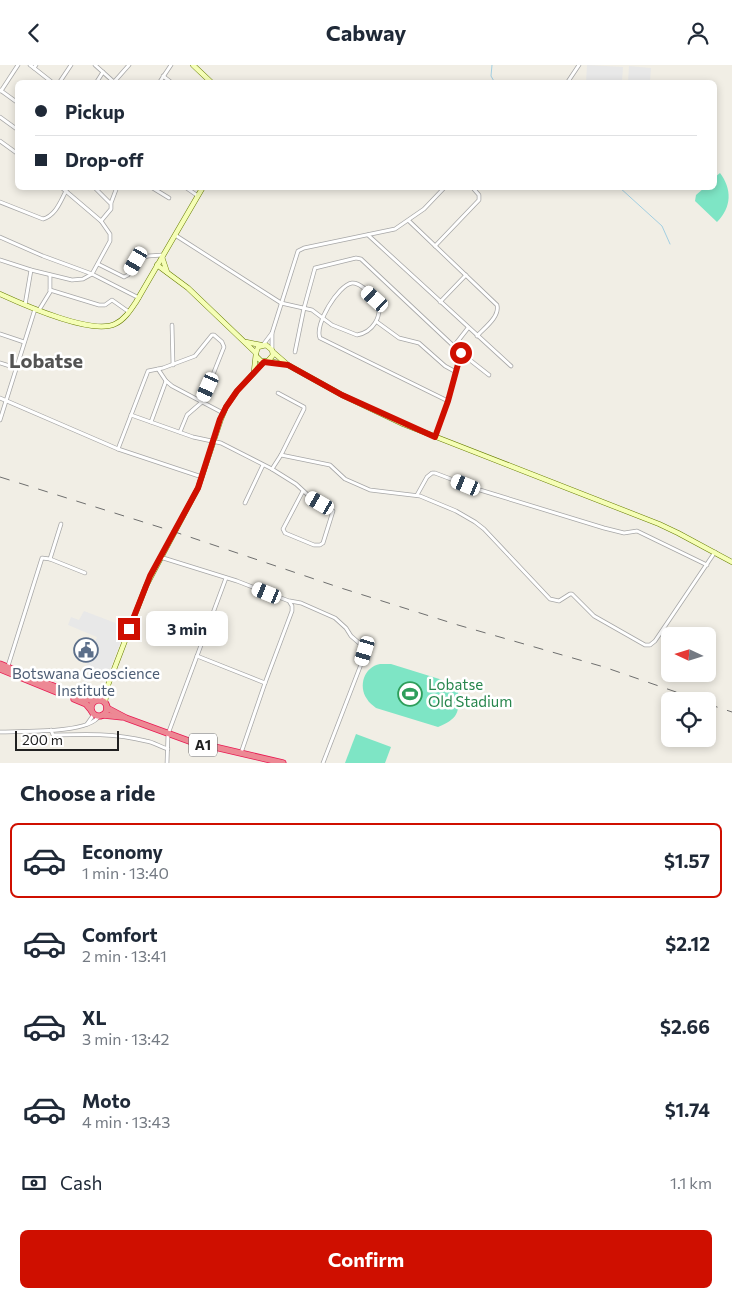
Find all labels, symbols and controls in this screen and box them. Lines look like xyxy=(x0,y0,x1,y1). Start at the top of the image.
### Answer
icon: back xyxy=(20,19,48,47)
text: Cabway xyxy=(326,19,406,46)
icon: person xyxy=(684,19,712,47)
text: Pickup xyxy=(65,100,125,123)
text: Drop-off xyxy=(65,148,144,171)
car xyxy=(122,244,149,278)
car xyxy=(358,283,391,315)
route start xyxy=(450,342,472,364)
district label: Lobatse xyxy=(9,348,83,372)
car xyxy=(195,370,220,404)
car xyxy=(449,472,482,498)
car xyxy=(303,489,336,517)
car xyxy=(250,580,283,606)
callout: 3 min xyxy=(146,611,229,647)
route end xyxy=(118,618,140,640)
text: 3 min xyxy=(167,619,207,638)
north arrow xyxy=(661,627,716,683)
map controls xyxy=(661,627,716,747)
car xyxy=(353,634,376,668)
public building icon: Botswana Geoscience Institute xyxy=(73,637,99,663)
place label: Botswana Geoscience Institute xyxy=(12,664,160,699)
place label: Lobatse Old Stadium xyxy=(428,675,512,710)
sports icon: Lobatse Old Stadium xyxy=(397,681,423,707)
button: locate xyxy=(661,692,716,747)
scale bar xyxy=(15,728,119,751)
text: 200 m xyxy=(22,731,63,748)
road number: A1 xyxy=(189,733,217,757)
text: Choose a ride xyxy=(20,779,155,806)
icon: car xyxy=(22,838,67,883)
text: Economy xyxy=(82,840,163,863)
text: $1.57 xyxy=(664,849,710,872)
text: 1 min · 13:40 xyxy=(82,863,169,882)
icon: car xyxy=(22,921,67,966)
text: Comfort xyxy=(82,923,158,946)
text: $2.12 xyxy=(665,932,710,955)
text: 2 min · 13:41 xyxy=(82,946,167,965)
icon: car xyxy=(22,1004,67,1049)
text: XL xyxy=(82,1006,107,1029)
text: $2.66 xyxy=(660,1015,710,1038)
text: 3 min · 13:42 xyxy=(82,1029,169,1048)
icon: car xyxy=(22,1087,67,1132)
text: Moto xyxy=(82,1089,131,1112)
text: $1.74 xyxy=(665,1098,710,1121)
text: 4 min · 13:43 xyxy=(82,1112,170,1131)
icon: cash xyxy=(20,1169,48,1197)
text: Cash xyxy=(60,1171,102,1194)
text: 1.1 km xyxy=(670,1173,712,1192)
button: Confirm xyxy=(20,1230,712,1288)

